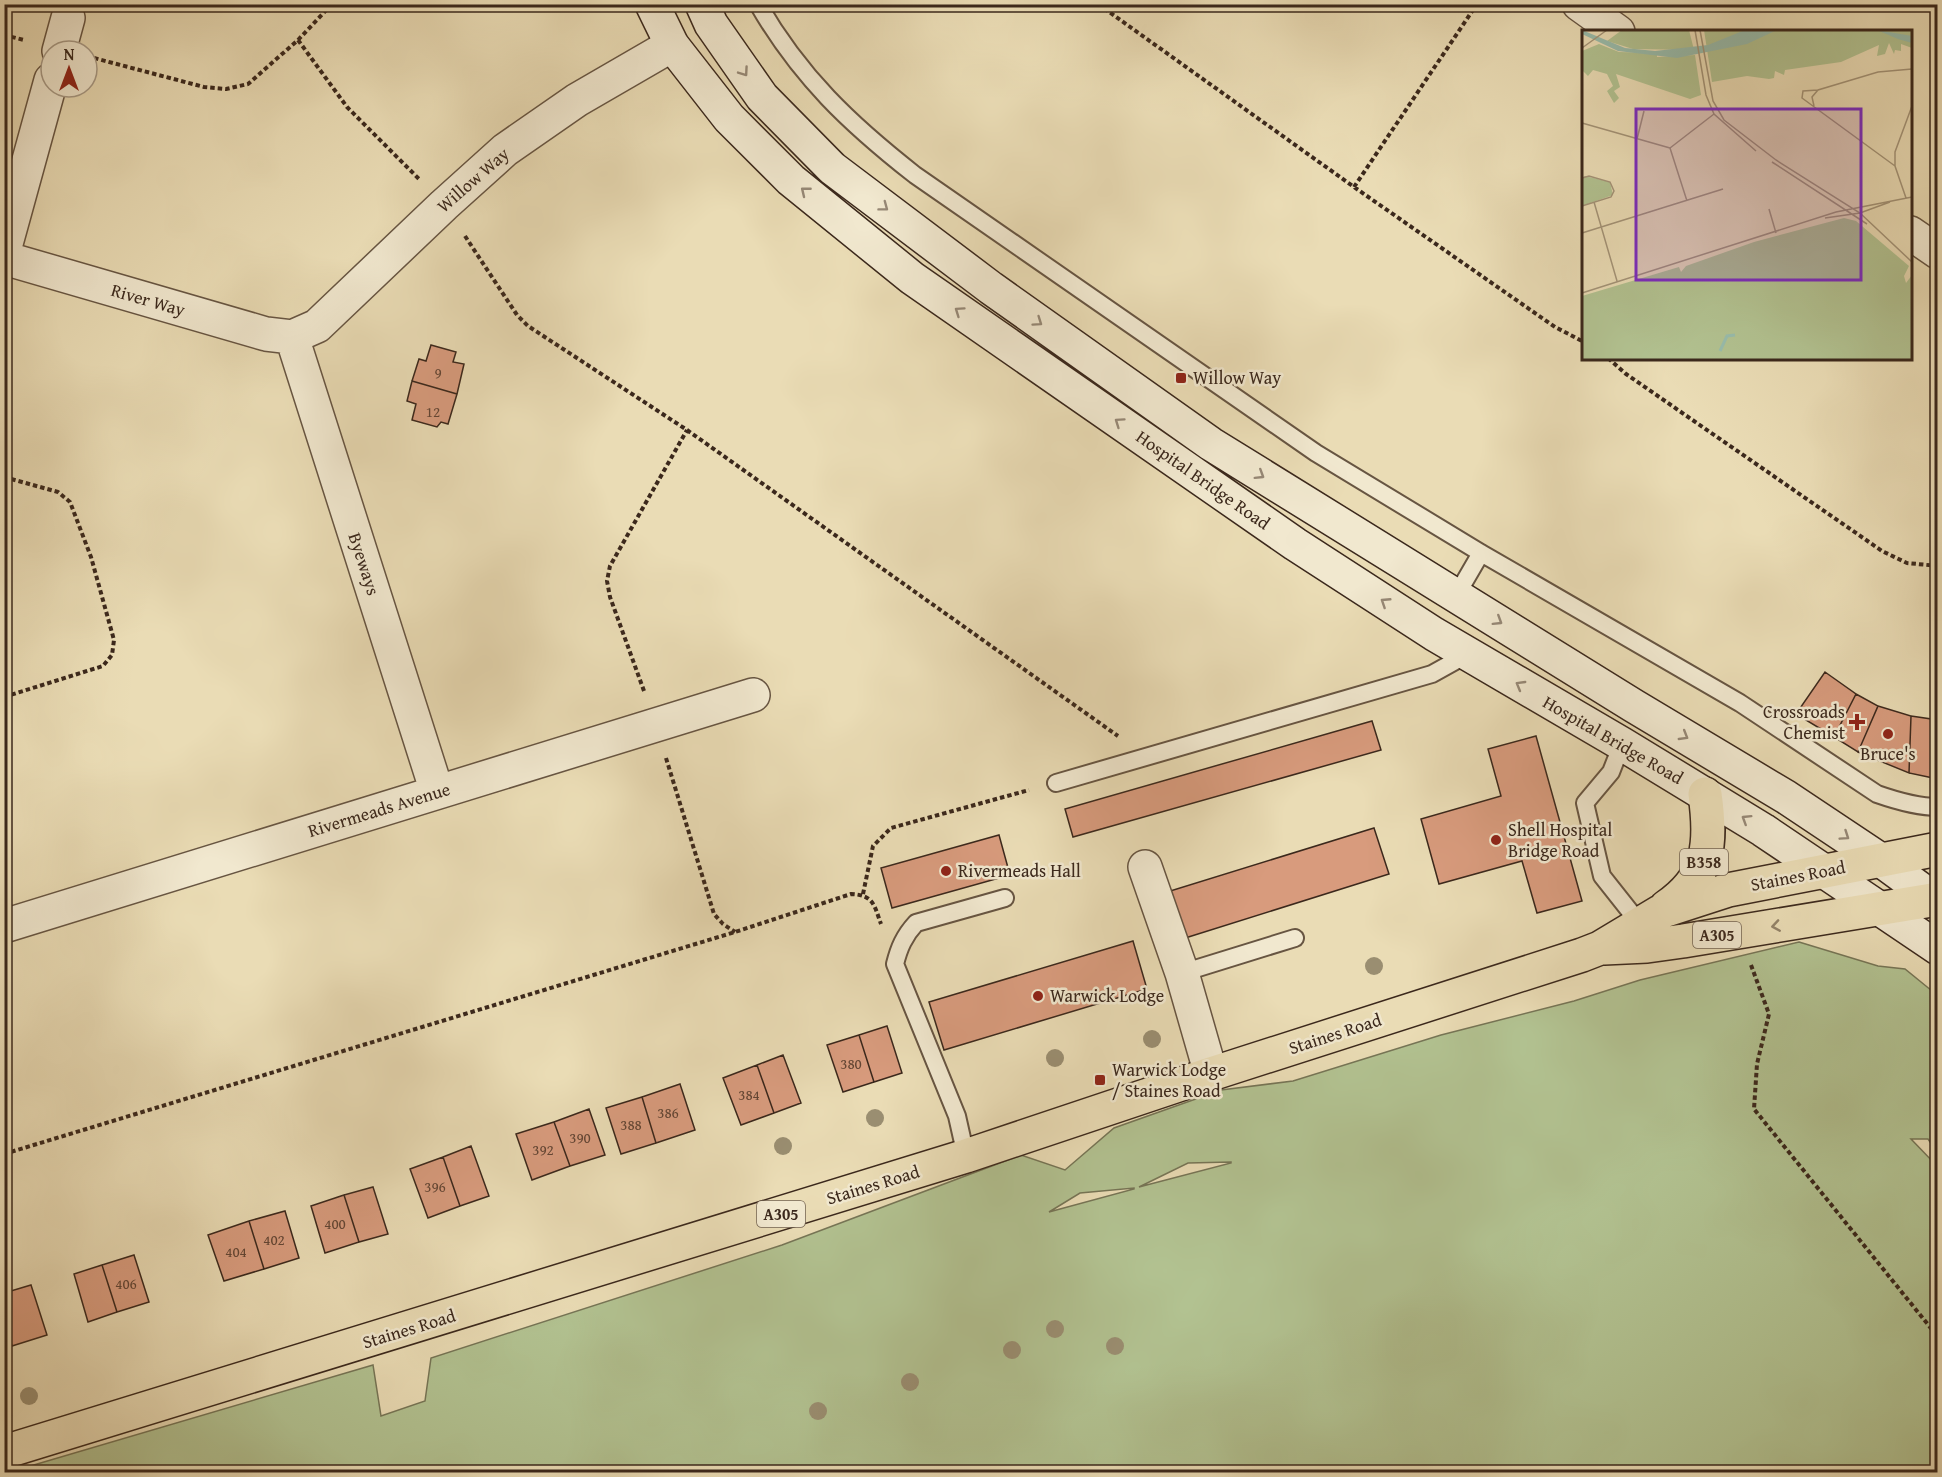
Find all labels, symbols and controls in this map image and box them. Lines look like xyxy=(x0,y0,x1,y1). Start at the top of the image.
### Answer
inset map xyxy=(1582,30,1912,360)
north arrow xyxy=(39,39,99,99)
text: N xyxy=(64,42,75,66)
one-way arrow xyxy=(737,65,748,76)
street label: Willow Way xyxy=(431,140,515,219)
one-way arrow xyxy=(801,188,812,199)
one-way arrow xyxy=(877,200,888,211)
street label: River Way xyxy=(108,276,188,323)
one-way arrow xyxy=(955,306,965,318)
one-way arrow xyxy=(1032,315,1043,326)
house number: 9 xyxy=(434,362,442,383)
place label: Willow Way xyxy=(1193,364,1281,391)
marker: Willow Way xyxy=(1174,371,1188,385)
house number: 12 xyxy=(426,401,440,422)
one-way arrow xyxy=(1115,418,1126,429)
street label: Hospital Bridge Road xyxy=(1131,423,1276,536)
one-way arrow xyxy=(1254,467,1264,479)
street label: Byeways xyxy=(342,529,387,599)
one-way arrow xyxy=(1381,598,1392,609)
one-way arrow xyxy=(1492,614,1502,626)
one-way arrow xyxy=(1516,681,1526,692)
street label: Hospital Bridge Road xyxy=(1538,688,1689,791)
place label: Crossroads Chemist xyxy=(1763,698,1846,746)
marker: Crossroads Chemist xyxy=(1850,715,1864,729)
marker: Bruce's xyxy=(1881,727,1895,741)
one-way arrow xyxy=(1678,729,1688,741)
place label: Bruce's xyxy=(1860,740,1916,767)
street label: Rivermeads Avenue xyxy=(304,775,453,844)
one-way arrow xyxy=(1742,815,1752,827)
place label: Shell Hospital Bridge Road xyxy=(1508,816,1612,864)
one-way arrow xyxy=(1838,828,1849,839)
marker: Shell Hospital Bridge Road xyxy=(1489,833,1503,847)
road number: B358 xyxy=(1680,849,1728,875)
street label: Staines Road xyxy=(1748,853,1848,898)
place label: Rivermeads Hall xyxy=(958,857,1081,884)
marker: Rivermeads Hall xyxy=(939,864,953,878)
one-way arrow xyxy=(1772,919,1781,931)
road number: A305 xyxy=(1693,922,1741,948)
place label: Warwick Lodge xyxy=(1050,982,1164,1009)
marker: Warwick Lodge xyxy=(1031,989,1045,1003)
street label: Staines Road xyxy=(1285,1006,1385,1061)
house number: 380 xyxy=(840,1053,862,1074)
place label: Warwick Lodge / Staines Road xyxy=(1112,1056,1226,1104)
marker: Warwick Lodge / Staines Road xyxy=(1093,1073,1107,1087)
house number: 384 xyxy=(738,1084,760,1105)
house number: 386 xyxy=(657,1102,679,1123)
house number: 388 xyxy=(620,1114,642,1135)
house number: 390 xyxy=(569,1127,591,1148)
house number: 392 xyxy=(532,1139,554,1160)
street label: Staines Road xyxy=(823,1157,923,1211)
house number: 396 xyxy=(424,1176,446,1197)
road number: A305 xyxy=(757,1201,805,1227)
house number: 400 xyxy=(324,1213,346,1234)
house number: 402 xyxy=(263,1229,285,1250)
house number: 404 xyxy=(225,1241,247,1262)
house number: 406 xyxy=(115,1273,137,1294)
street label: Staines Road xyxy=(359,1301,459,1355)

